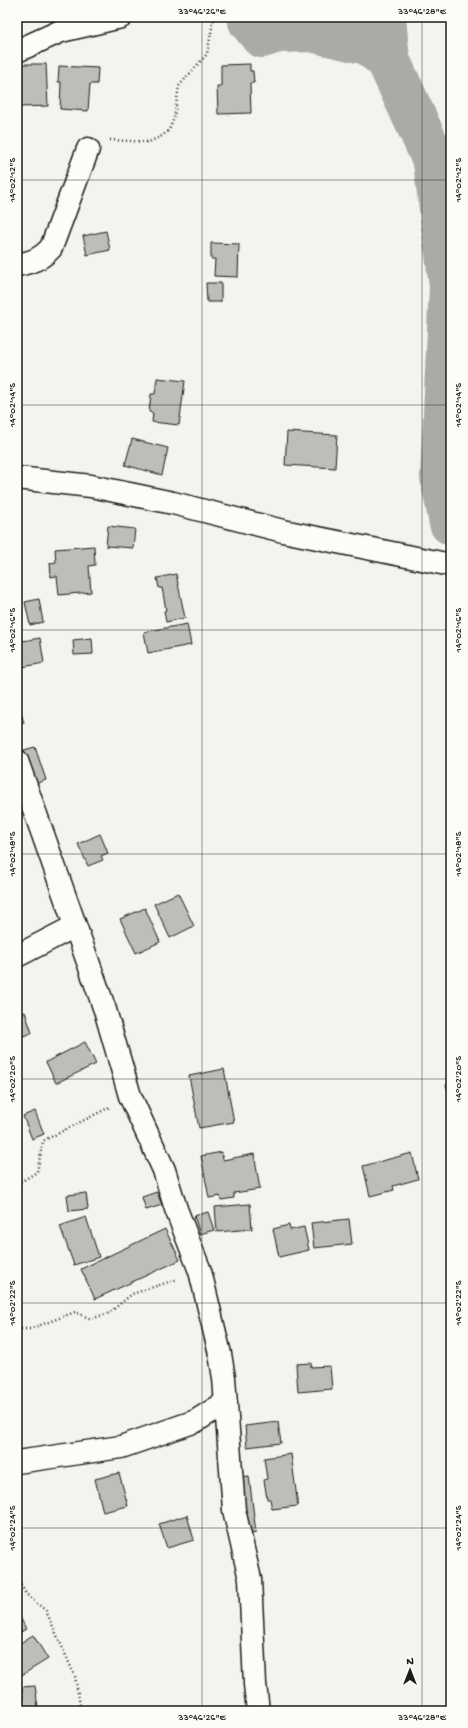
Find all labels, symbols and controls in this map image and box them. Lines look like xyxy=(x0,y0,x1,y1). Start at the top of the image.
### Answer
text: 33°46'26"E xyxy=(177,6,227,18)
text: 33°46'28"E xyxy=(397,6,447,18)
text: 14°02'12"S xyxy=(7,158,19,203)
text: 14°02'12"S xyxy=(453,158,465,203)
text: 14°02'14"S xyxy=(7,383,19,428)
text: 14°02'14"S xyxy=(453,383,465,428)
text: 14°02'16"S xyxy=(7,608,19,653)
text: 14°02'16"S xyxy=(453,608,465,653)
text: 14°02'18"S xyxy=(7,831,19,877)
text: 14°02'18"S xyxy=(453,831,465,877)
text: 14°02'20"S xyxy=(7,1056,19,1103)
text: 14°02'20"S xyxy=(453,1056,465,1103)
text: 14°02'22"S xyxy=(7,1280,19,1327)
text: 14°02'22"S xyxy=(453,1280,465,1327)
text: 14°02'24"S xyxy=(7,1505,19,1551)
text: 14°02'24"S xyxy=(453,1505,465,1551)
north arrow xyxy=(390,1650,430,1690)
text: N xyxy=(406,1656,414,1668)
text: 33°46'26"E xyxy=(177,1712,227,1724)
text: 33°46'28"E xyxy=(397,1712,447,1724)

